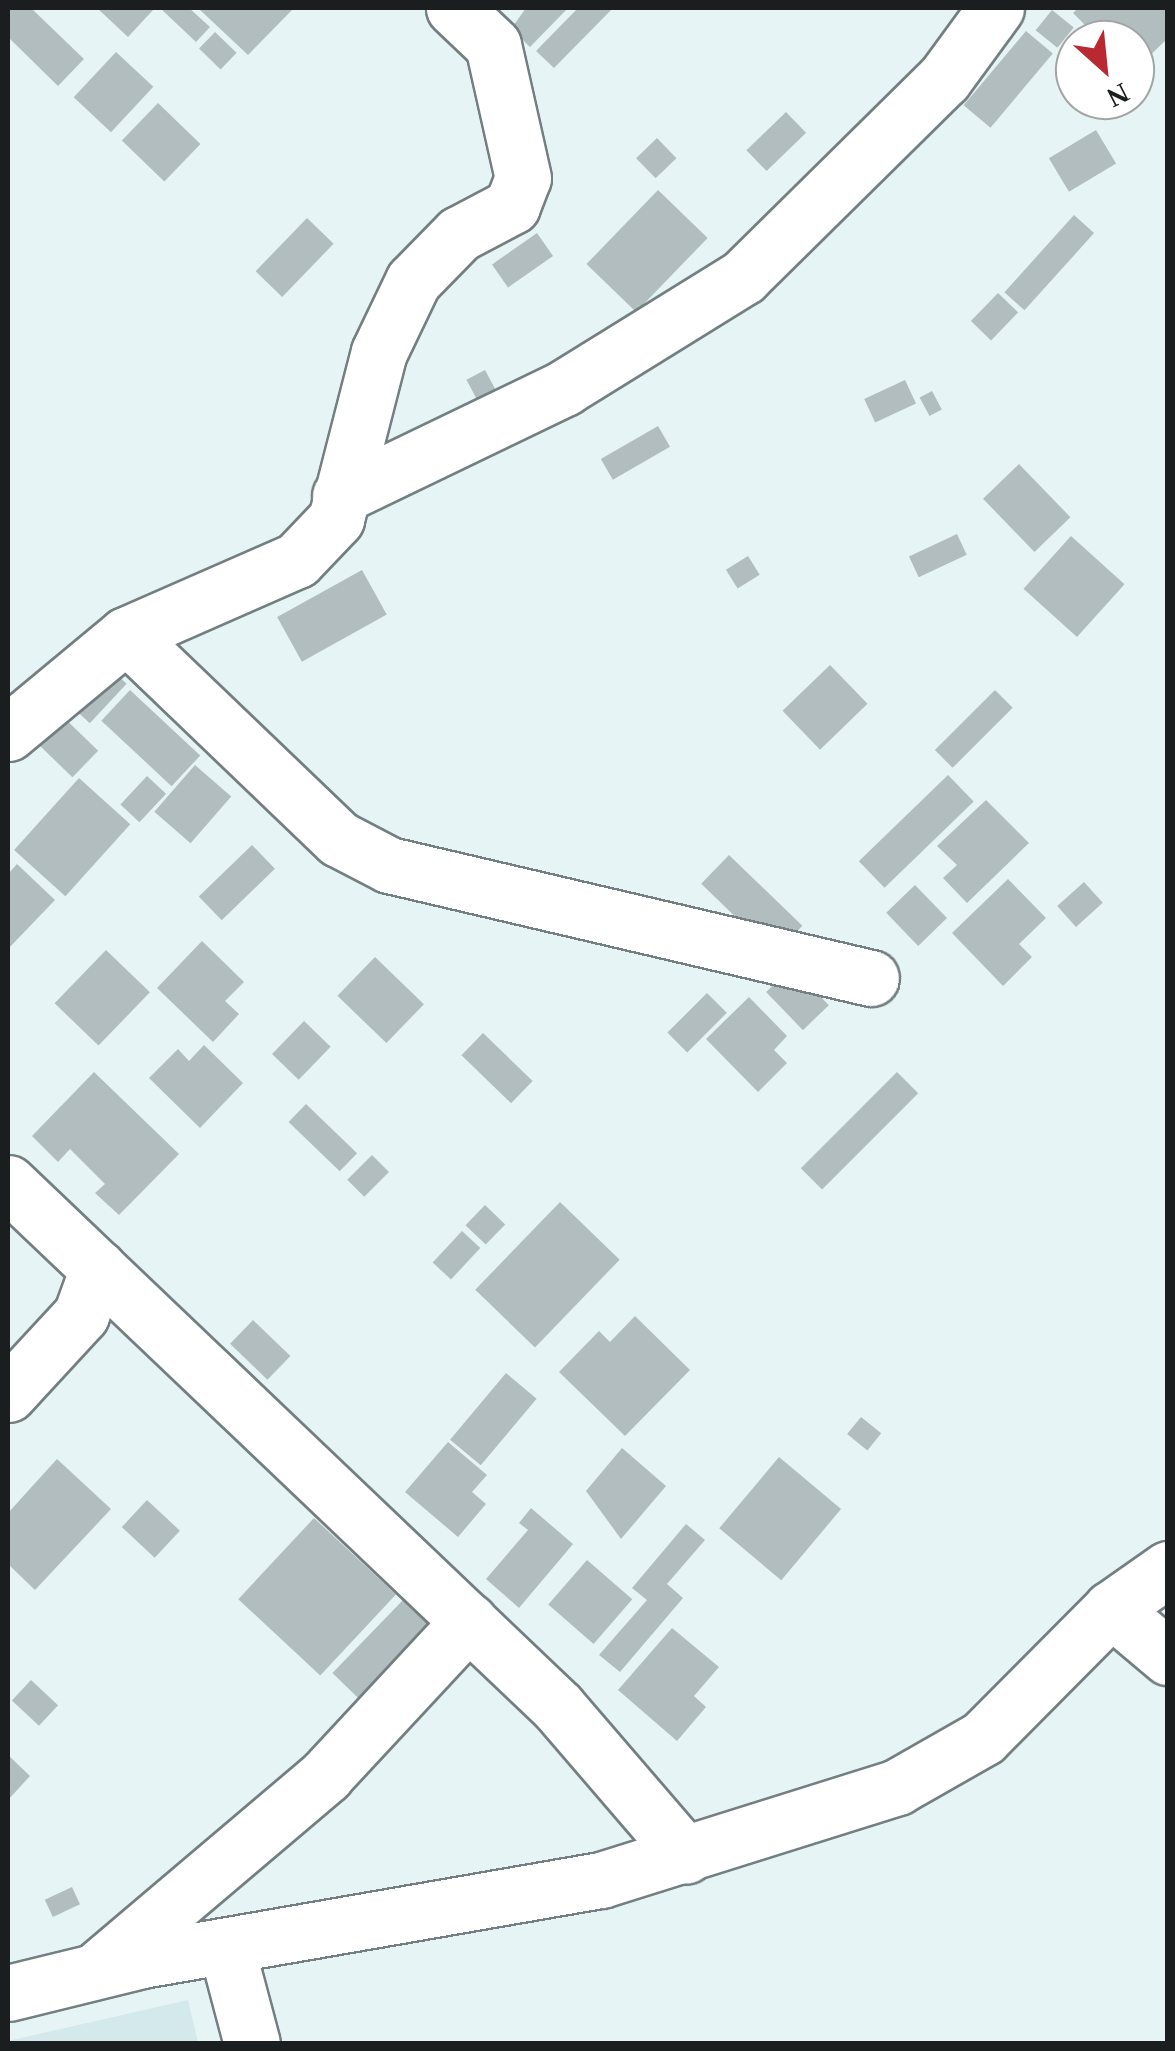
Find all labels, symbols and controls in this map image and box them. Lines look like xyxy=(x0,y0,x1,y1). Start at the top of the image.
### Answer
north arrow xyxy=(1055,20,1155,120)
text: N xyxy=(1102,77,1134,114)

